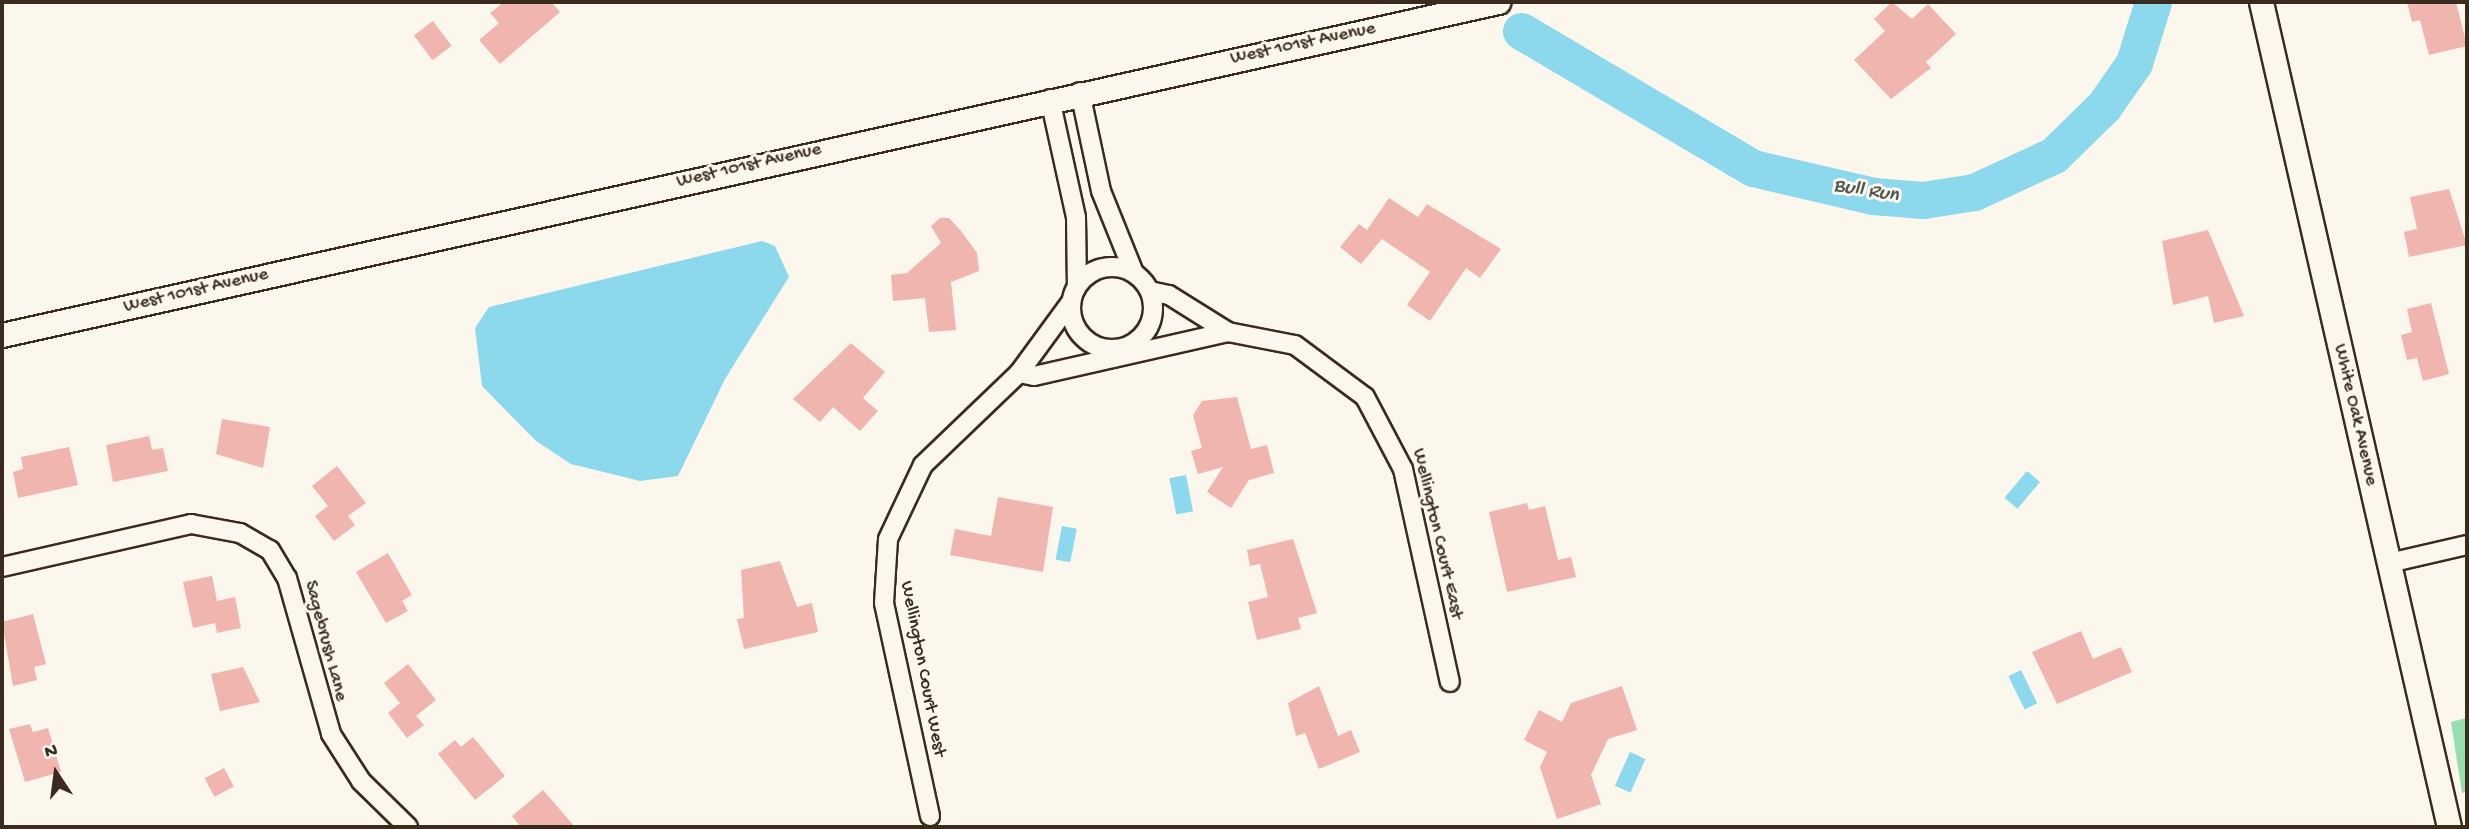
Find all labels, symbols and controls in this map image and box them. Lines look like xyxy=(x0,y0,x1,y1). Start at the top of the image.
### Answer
street label: West 101st Avenue xyxy=(1228,17,1378,71)
street label: West 101st Avenue xyxy=(674,138,824,194)
water label: Bull Run xyxy=(1832,174,1900,210)
street label: West 101st Avenue xyxy=(121,263,271,319)
street label: White Oak Avenue xyxy=(2328,342,2382,488)
street label: Wellington Court East xyxy=(1406,446,1468,622)
street label: Sagebrush Lane xyxy=(298,578,352,704)
street label: Wellington Court West xyxy=(894,579,950,759)
north arrow xyxy=(21,738,91,808)
text: N xyxy=(43,739,60,765)

